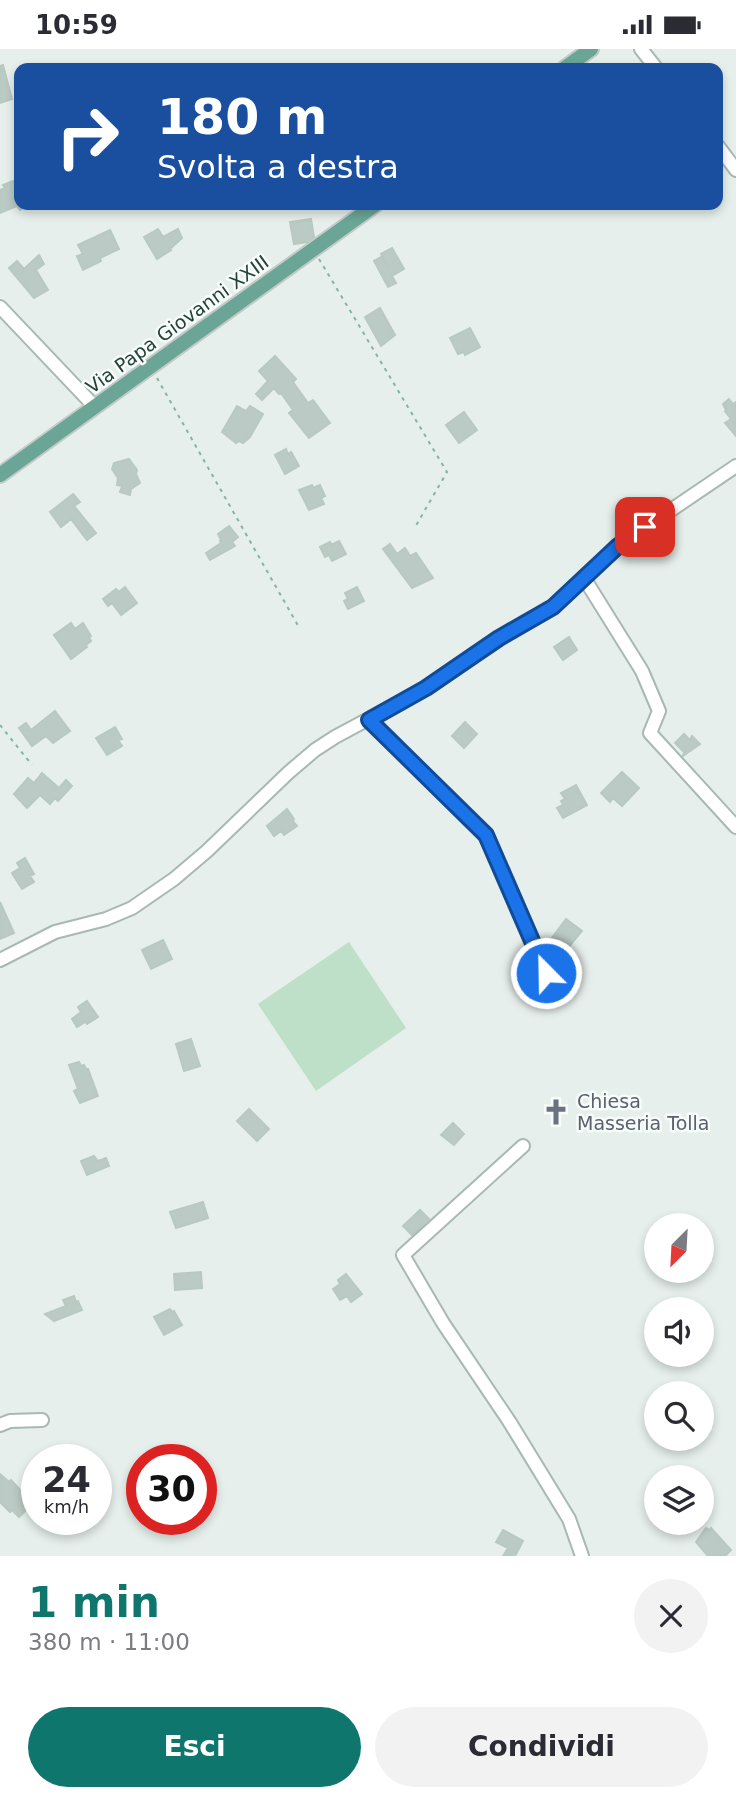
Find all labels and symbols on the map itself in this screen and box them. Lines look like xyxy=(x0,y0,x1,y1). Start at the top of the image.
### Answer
street label: Via Papa Giovanni XXIII xyxy=(81,250,273,398)
pin xyxy=(615,497,675,557)
position arrow xyxy=(509,936,583,1010)
place label: Chiesa Masseria Tolla xyxy=(577,1090,710,1134)
church icon: Chiesa Masseria Tolla xyxy=(541,1097,571,1127)
north arrow xyxy=(644,1213,714,1283)
speed limit sign: 30 xyxy=(126,1444,217,1535)

